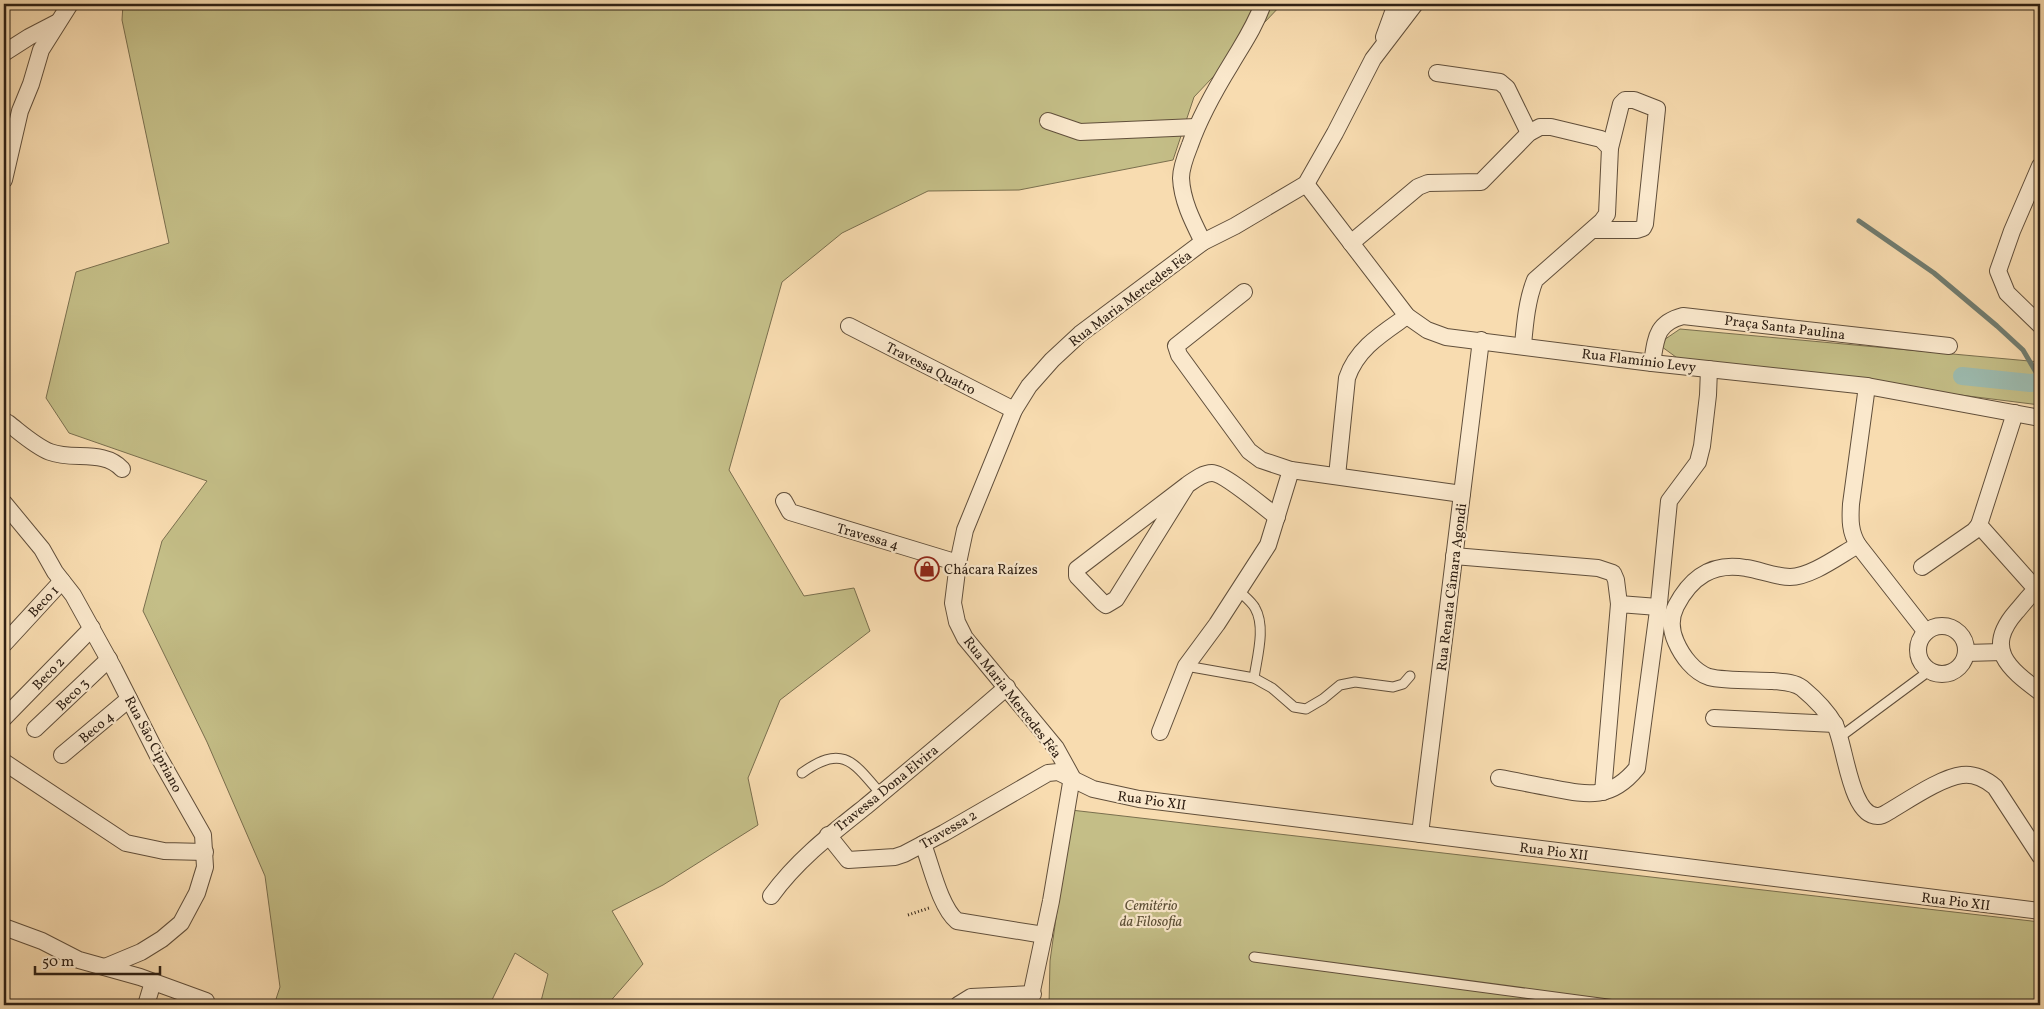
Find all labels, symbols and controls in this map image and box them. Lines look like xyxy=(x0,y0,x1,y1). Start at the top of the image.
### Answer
street label: Rua Maria Mercedes Féa xyxy=(1066,247,1196,352)
street label: Praça Santa Paulina xyxy=(1723,312,1846,345)
street label: Travessa Quatro xyxy=(882,338,979,400)
street label: Rua Flamínio Levy xyxy=(1581,345,1697,378)
street label: Rua Renata Câmara Agondi xyxy=(1433,502,1472,672)
street label: Travessa 4 xyxy=(834,519,901,555)
shop icon: Chácara Raízes xyxy=(914,556,940,582)
place label: Chácara Raízes xyxy=(944,561,1038,580)
street label: Beco 1 xyxy=(24,582,64,622)
street label: Rua Maria Mercedes Féa xyxy=(958,633,1065,763)
street label: Beco 2 xyxy=(29,653,70,695)
street label: Beco 3 xyxy=(52,675,94,715)
street label: Rua São Cipriano xyxy=(119,693,186,796)
street label: Beco 4 xyxy=(75,708,118,748)
street label: Travessa Dona Elvira xyxy=(831,741,943,837)
street label: Rua Pio XII xyxy=(1116,787,1187,816)
street label: Travessa 2 xyxy=(917,806,981,854)
street label: Rua Pio XII xyxy=(1518,839,1589,866)
street label: Rua Pio XII xyxy=(1920,889,1991,916)
park label: Cemitério da Filosofia xyxy=(1120,897,1183,932)
scale bar xyxy=(35,944,160,976)
text: 50 m xyxy=(42,952,74,973)

